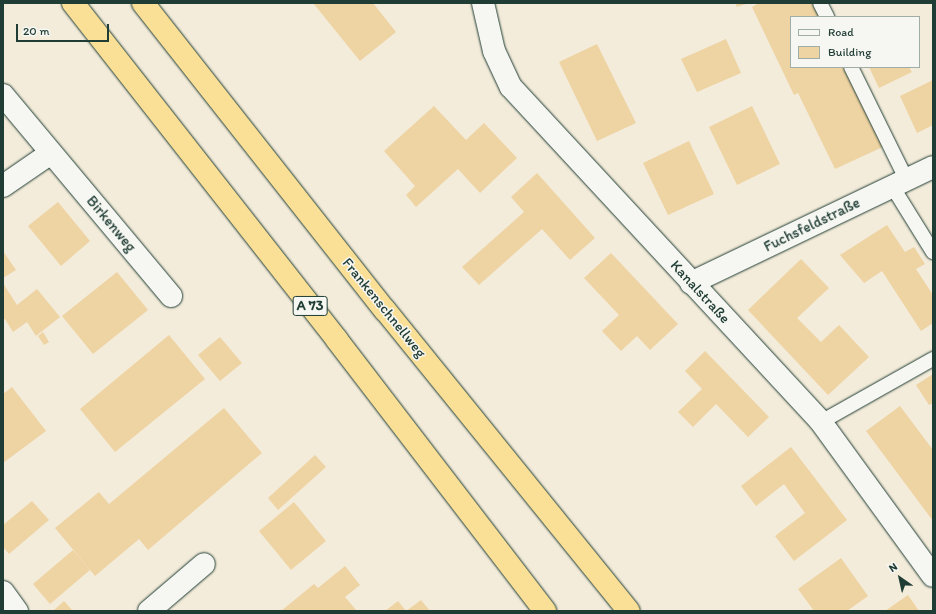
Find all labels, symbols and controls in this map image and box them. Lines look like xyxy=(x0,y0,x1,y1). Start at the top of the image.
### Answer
scale bar xyxy=(18,16,111,42)
legend xyxy=(790,16,920,68)
text: 20 m xyxy=(23,24,50,38)
text: Road xyxy=(828,25,854,39)
text: Building xyxy=(828,45,871,59)
street label: Birkenweg xyxy=(82,192,140,256)
street label: Fuchsfeldstraße xyxy=(761,194,863,256)
street label: Frankenschnellweg xyxy=(338,254,430,362)
street label: Kanalstraße xyxy=(666,257,734,327)
road number: A 73 xyxy=(292,294,328,318)
north arrow xyxy=(880,558,920,598)
text: N xyxy=(886,560,900,575)

